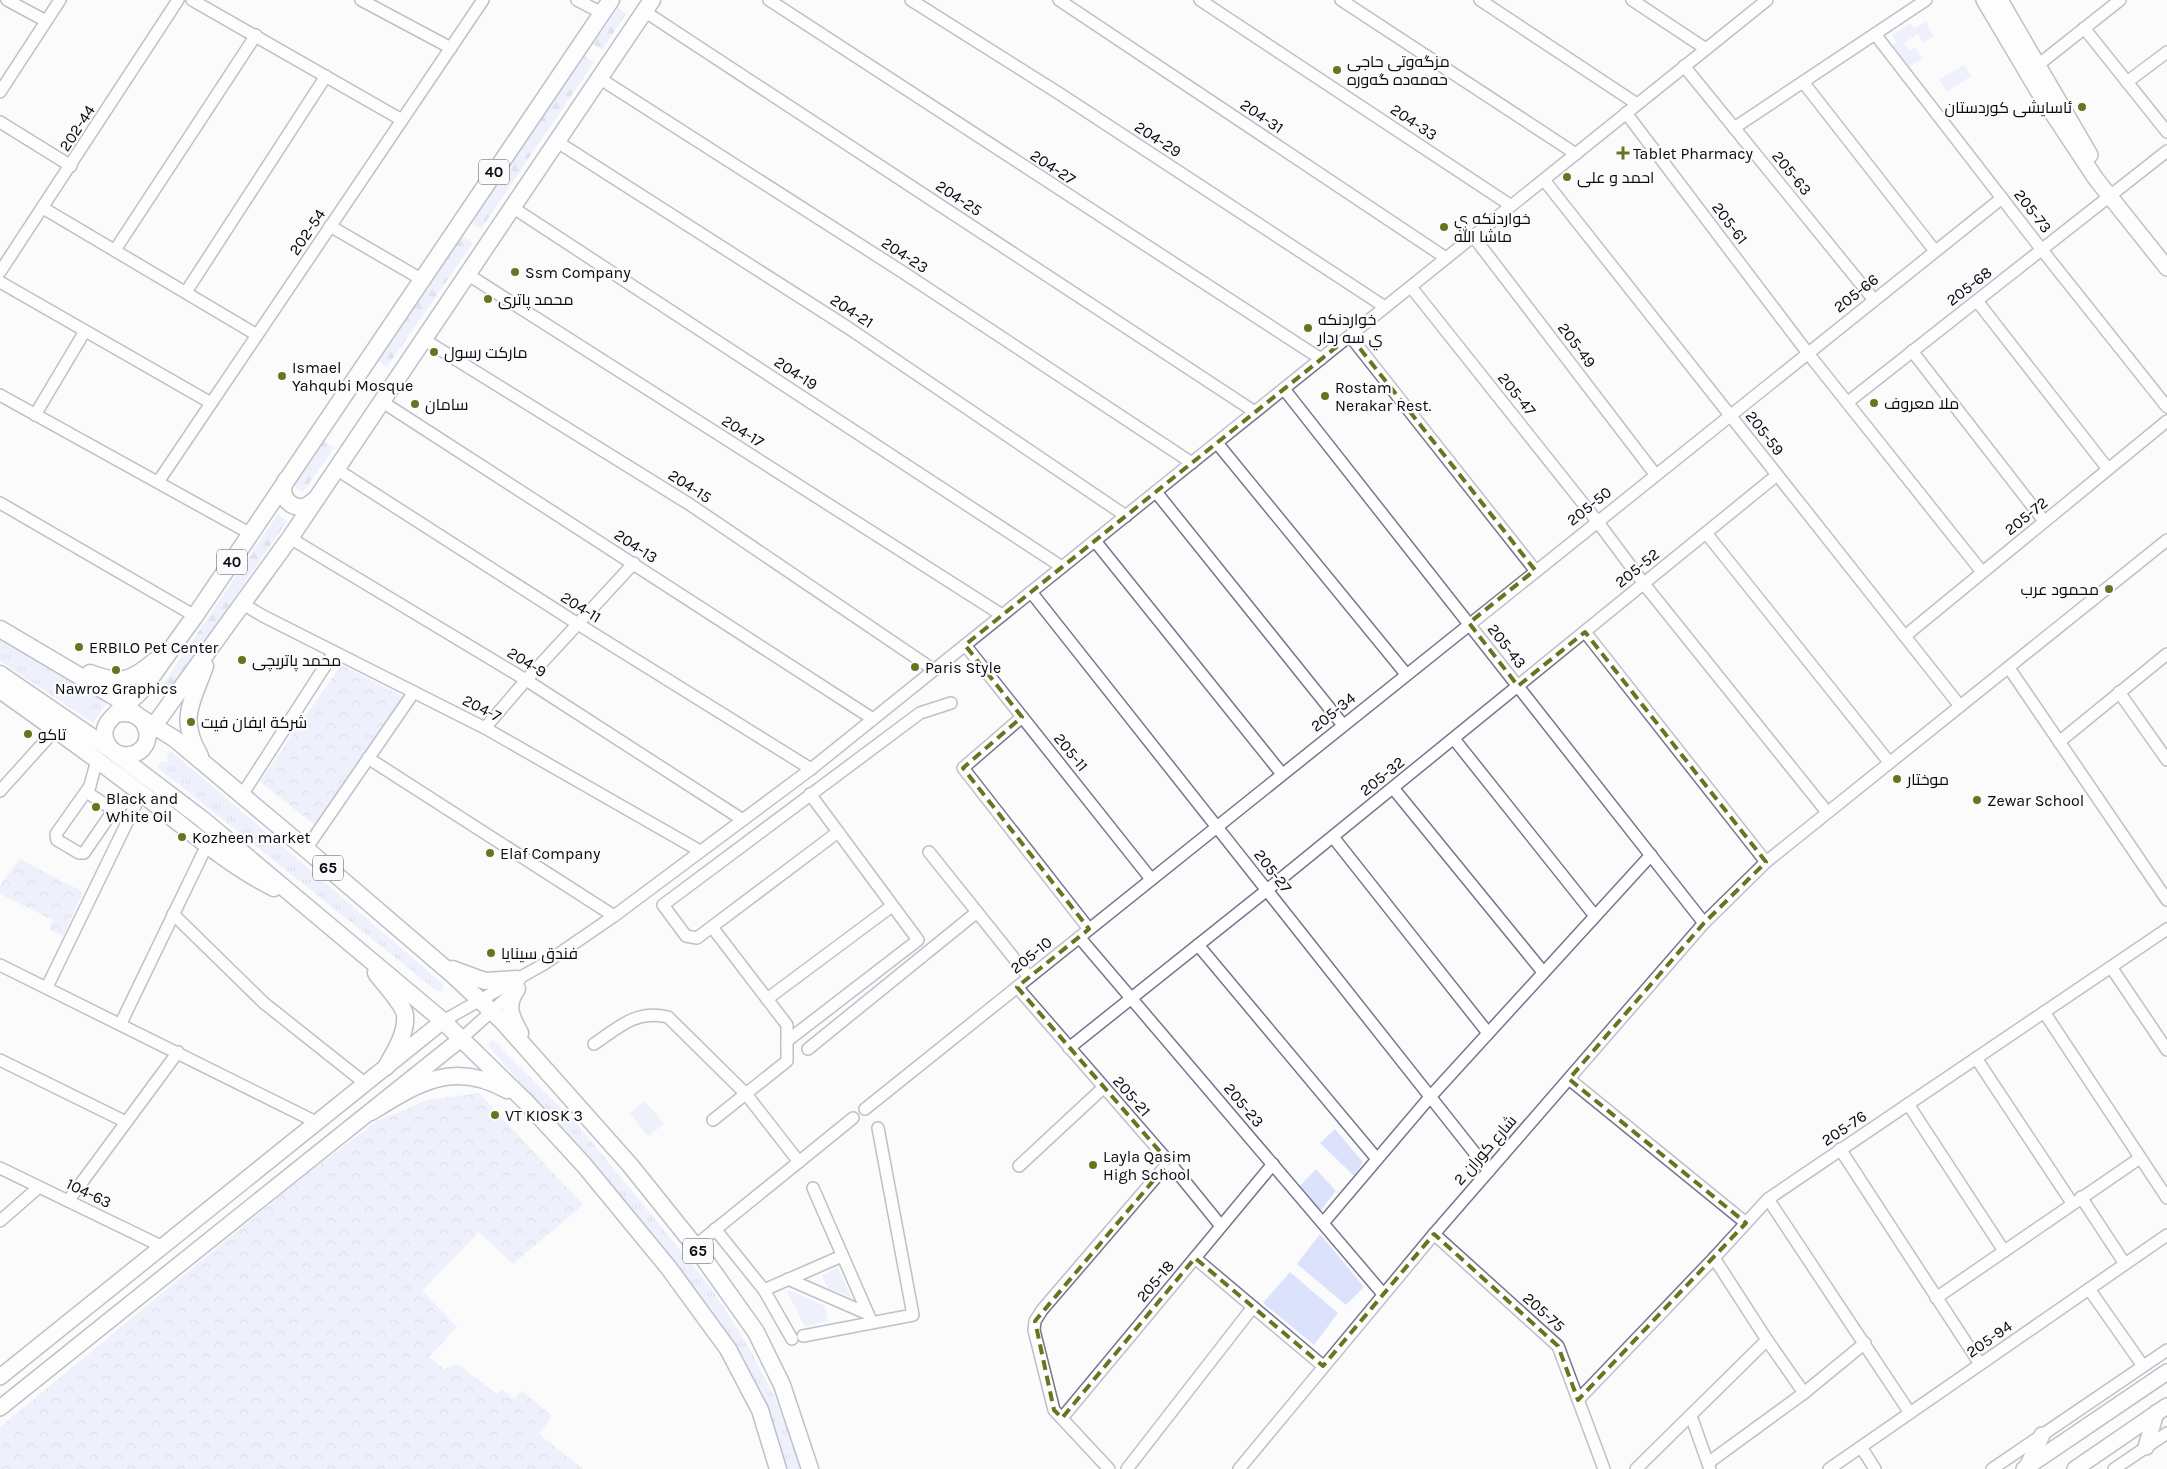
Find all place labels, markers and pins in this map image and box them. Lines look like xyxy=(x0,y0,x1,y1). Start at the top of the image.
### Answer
place label: مزگه‌وتی حاجی حه‌مه‌ده‌ گه‌وره xyxy=(1347,52,1450,89)
marker: مزگه‌وتی حاجی حه‌مه‌ده‌ گه‌وره xyxy=(1331,64,1343,76)
place label: ئاسایشی كوردستان xyxy=(1945,98,2072,118)
marker: ئاسایشی كوردستان xyxy=(2076,101,2088,113)
place label: Tablet Pharmacy xyxy=(1633,144,1754,163)
marker: Tablet Pharmacy xyxy=(1617,147,1629,159)
place label: احمد و علی xyxy=(1577,168,1654,188)
marker: احمد و علی xyxy=(1561,171,1573,183)
place label: خواردنكه ي ماشا الله xyxy=(1454,209,1531,246)
marker: خواردنكه ي ماشا الله xyxy=(1438,221,1450,233)
place label: Ssm Company xyxy=(525,263,631,282)
marker: Ssm Company xyxy=(509,266,521,278)
place label: محمد پاتری xyxy=(498,290,573,311)
marker: محمد پاتری xyxy=(482,293,494,305)
place label: خواردنكه ي سه ردار xyxy=(1317,310,1383,351)
marker: خواردنكه ي سه ردار xyxy=(1302,322,1314,334)
place label: مارکت رسول xyxy=(444,343,527,363)
marker: مارکت رسول xyxy=(428,346,440,358)
place label: Ismael Yahqubi Mosque xyxy=(292,358,413,395)
marker: Ismael Yahqubi Mosque xyxy=(276,370,288,382)
place label: Rostam Nerakar Rest. xyxy=(1335,378,1432,415)
marker: Rostam Nerakar Rest. xyxy=(1319,390,1331,402)
place label: ملا معروف xyxy=(1884,394,1959,413)
place label: سامان xyxy=(425,395,469,415)
marker: ملا معروف xyxy=(1868,397,1880,409)
marker: سامان xyxy=(409,398,421,410)
place label: محمود عرب xyxy=(2021,580,2099,599)
marker: محمود عرب xyxy=(2103,583,2115,595)
place label: ERBILO Pet Center xyxy=(89,638,219,657)
marker: ERBILO Pet Center xyxy=(73,641,85,653)
place label: محمد پاتریچی xyxy=(252,651,341,672)
marker: محمد پاتریچی xyxy=(236,654,248,666)
place label: Paris Style xyxy=(925,658,1001,677)
marker: Paris Style xyxy=(909,661,921,673)
marker: Nawroz Graphics xyxy=(110,664,122,676)
place label: Nawroz Graphics xyxy=(55,679,177,698)
place label: شركة ايفان فيت xyxy=(201,713,307,733)
marker: شركة ايفان فيت xyxy=(185,716,197,728)
place label: تاكو xyxy=(38,725,67,744)
marker: تاكو xyxy=(22,728,34,740)
place label: موختار xyxy=(1906,770,1949,789)
marker: موختار xyxy=(1891,773,1903,785)
place label: Black and White Oil xyxy=(106,789,178,826)
place label: Zewar School xyxy=(1987,791,2084,810)
marker: Zewar School xyxy=(1971,794,1983,806)
marker: Black and White Oil xyxy=(90,801,102,813)
place label: Kozheen market xyxy=(192,828,310,847)
marker: Kozheen market xyxy=(176,831,188,843)
place label: Elaf Company xyxy=(500,844,601,863)
marker: Elaf Company xyxy=(484,847,496,859)
place label: فندق سينايا xyxy=(501,944,578,964)
marker: فندق سينايا xyxy=(485,947,497,959)
place label: VT KIOSK 3 xyxy=(505,1106,583,1125)
marker: VT KIOSK 3 xyxy=(489,1109,501,1121)
place label: Layla Qasim High School xyxy=(1103,1147,1191,1184)
marker: Layla Qasim High School xyxy=(1087,1159,1099,1171)

